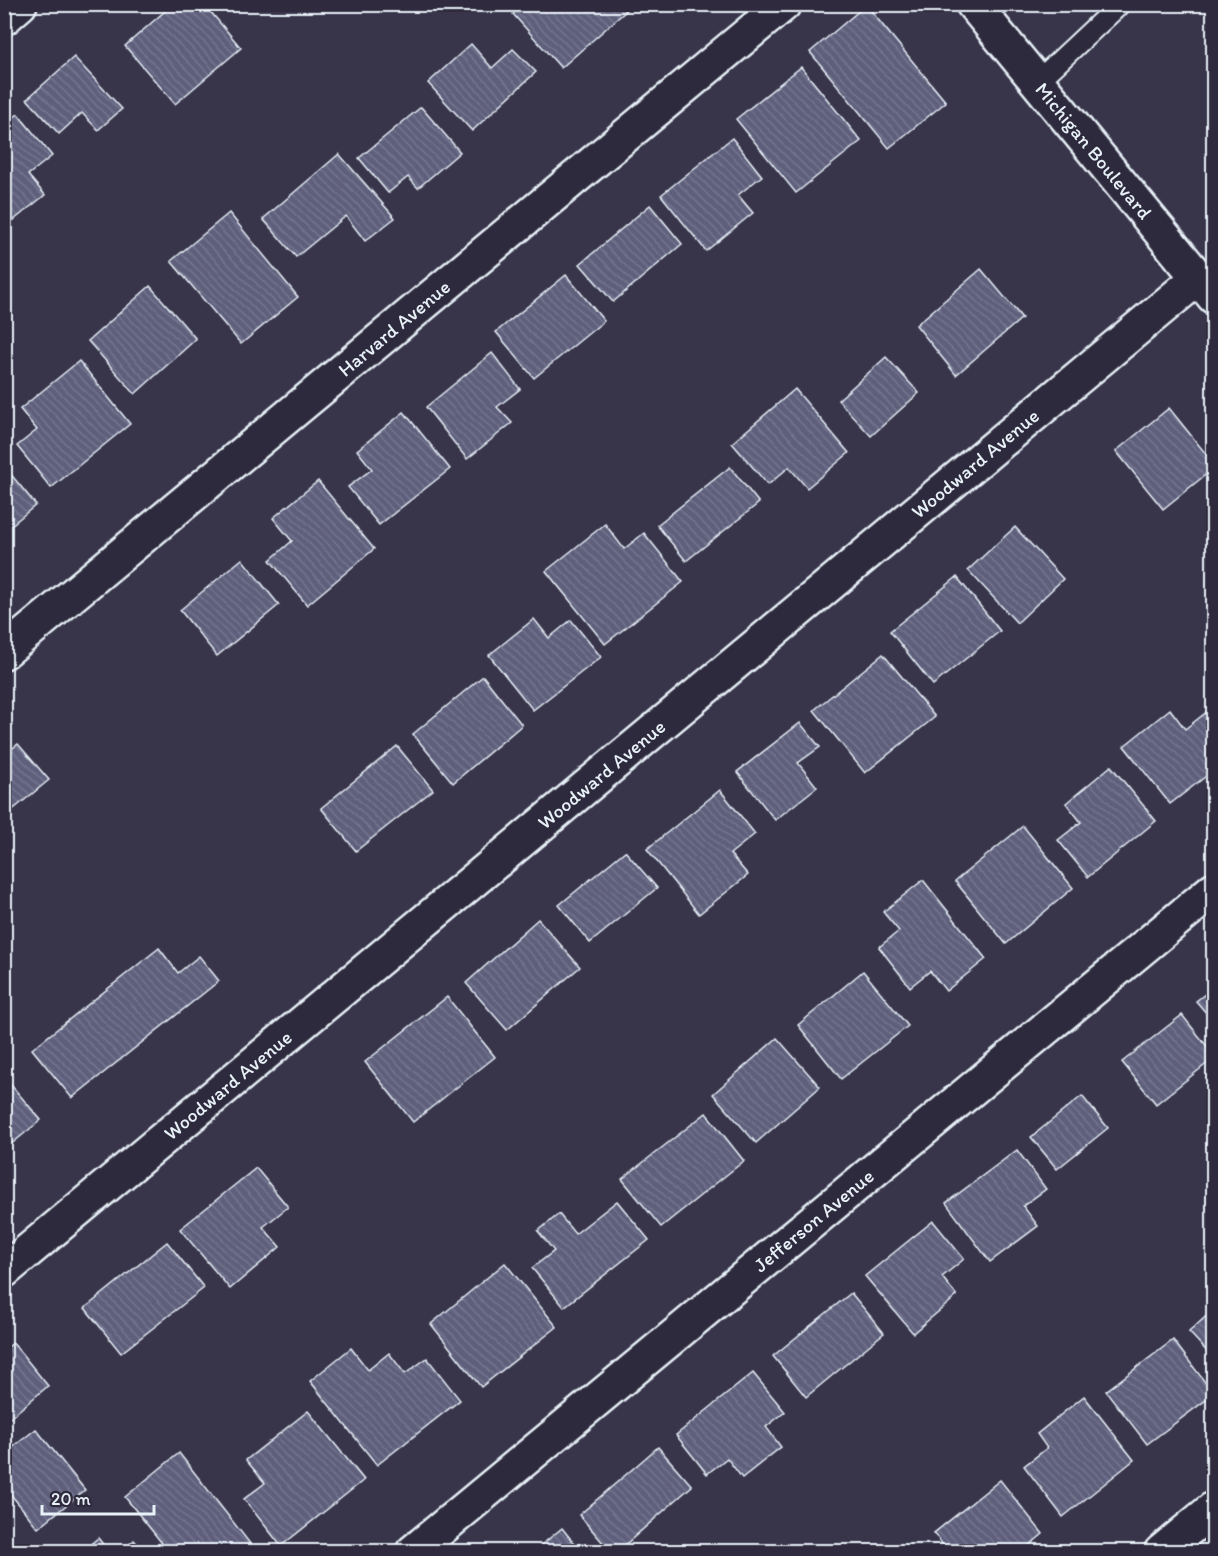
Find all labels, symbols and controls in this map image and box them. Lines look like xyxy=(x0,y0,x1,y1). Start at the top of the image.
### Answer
street label: Michigan Boulevard xyxy=(1030,78,1157,224)
street label: Harvard Avenue xyxy=(333,275,455,381)
street label: Woodward Avenue xyxy=(906,403,1044,523)
street label: Woodward Avenue xyxy=(533,714,670,834)
street label: Woodward Avenue xyxy=(159,1025,297,1145)
street label: Jefferson Avenue xyxy=(749,1164,879,1277)
scale bar xyxy=(42,1478,154,1516)
text: 20 m xyxy=(51,1488,91,1510)

